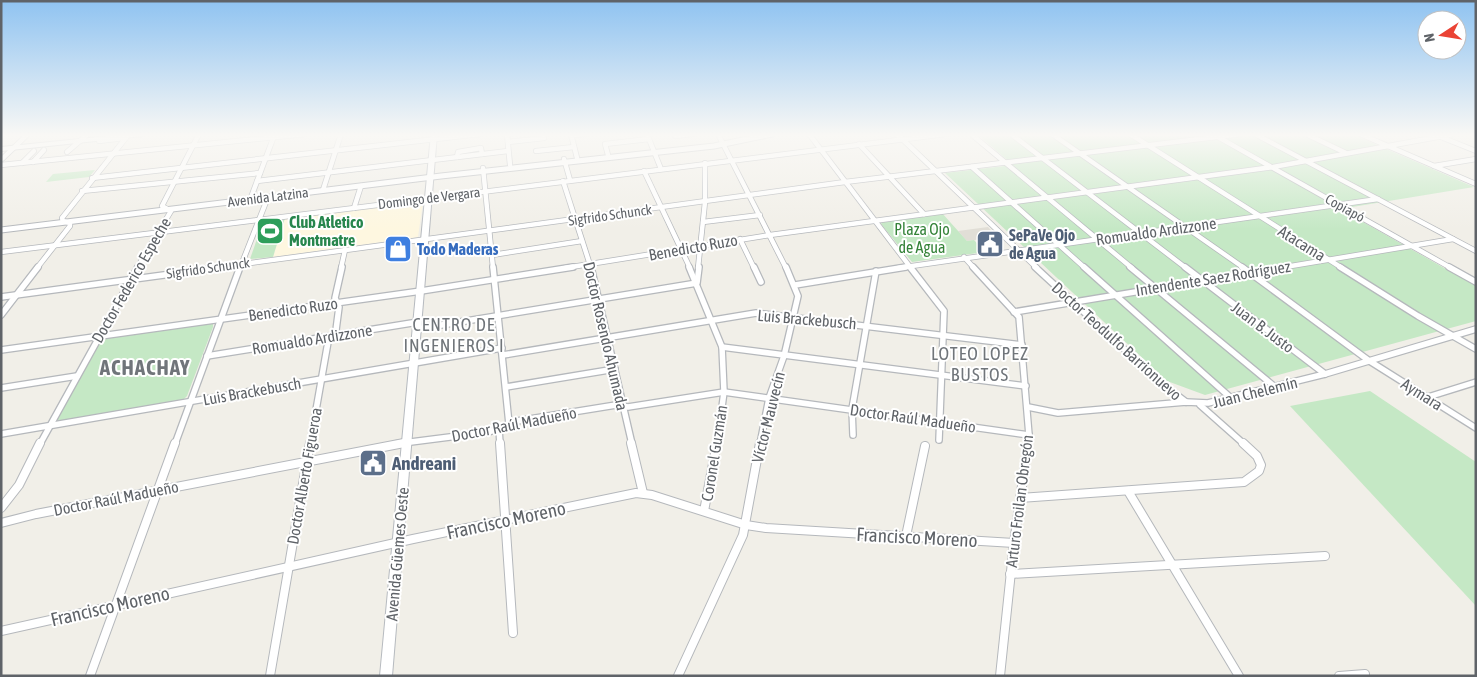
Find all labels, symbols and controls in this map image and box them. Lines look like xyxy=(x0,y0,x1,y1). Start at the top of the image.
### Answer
north arrow xyxy=(1417,10,1467,60)
text: N xyxy=(1421,32,1438,43)
street label: Avenida Latzina xyxy=(227,184,309,210)
street label: Domingo de Vergara xyxy=(377,184,481,212)
street label: Copiapó xyxy=(1323,191,1367,225)
street label: Sigfrido Schunck xyxy=(567,201,653,229)
place label: Club Atletico Montmatre xyxy=(289,213,364,249)
street label: Doctor Federico Espeche xyxy=(88,214,175,346)
street label: Romualdo Ardizzone xyxy=(1095,214,1217,248)
sports icon: Club Atletico Montmatre xyxy=(255,216,285,246)
park label: Plaza Ojo de Agua xyxy=(894,220,950,257)
street label: Atacama xyxy=(1275,222,1329,264)
place label: SePaVe Ojo de Agua xyxy=(1009,226,1076,262)
public building icon: SePaVe Ojo de Agua xyxy=(975,229,1005,259)
street label: Benedicto Ruzo xyxy=(647,230,739,264)
shop icon: Todo Maderas xyxy=(383,234,413,264)
place label: Todo Maderas xyxy=(417,240,499,258)
street label: Sigfrido Schunck xyxy=(165,254,251,282)
street label: Intendente Saez Rodríguez xyxy=(1134,257,1292,300)
street label: Doctor Rosendo Ahumada xyxy=(580,260,632,412)
street label: Doctor Teodulfo Barrionuevo xyxy=(1049,278,1185,404)
street label: Benedicto Ruzo xyxy=(247,294,339,324)
street label: Juan B. Justo xyxy=(1228,298,1298,356)
street label: Luis Brackebusch xyxy=(757,306,857,332)
district label: CENTRO DE INGENIEROS I xyxy=(403,314,505,356)
street label: Romualdo Ardizzone xyxy=(251,321,373,357)
district label: LOTEO LOPEZ BUSTOS xyxy=(931,343,1029,385)
district label: ACHACHAY xyxy=(99,355,190,379)
street label: Víctor Mauvecín xyxy=(748,370,788,464)
street label: Juan Chelemín xyxy=(1211,373,1299,411)
street label: Luis Brackebusch xyxy=(201,374,303,408)
street label: Aymara xyxy=(1398,374,1446,414)
street label: Doctor Raúl Madueño xyxy=(849,400,977,436)
street label: Doctor Raúl Madueño xyxy=(450,403,578,445)
street label: Coronel Guzmán xyxy=(698,404,730,502)
street label: Doctor Alberto Figueroa xyxy=(283,406,326,546)
street label: Arturo Froilan Obregón xyxy=(1002,434,1037,569)
public building icon: Andreani xyxy=(358,448,388,478)
place label: Andreani xyxy=(391,452,456,474)
street label: Doctor Raúl Madueño xyxy=(52,477,180,519)
street label: Avenida Güemes Oeste xyxy=(382,486,412,622)
street label: Francisco Moreno xyxy=(444,497,568,543)
street label: Francisco Moreno xyxy=(856,523,978,551)
street label: Francisco Moreno xyxy=(48,582,172,630)

